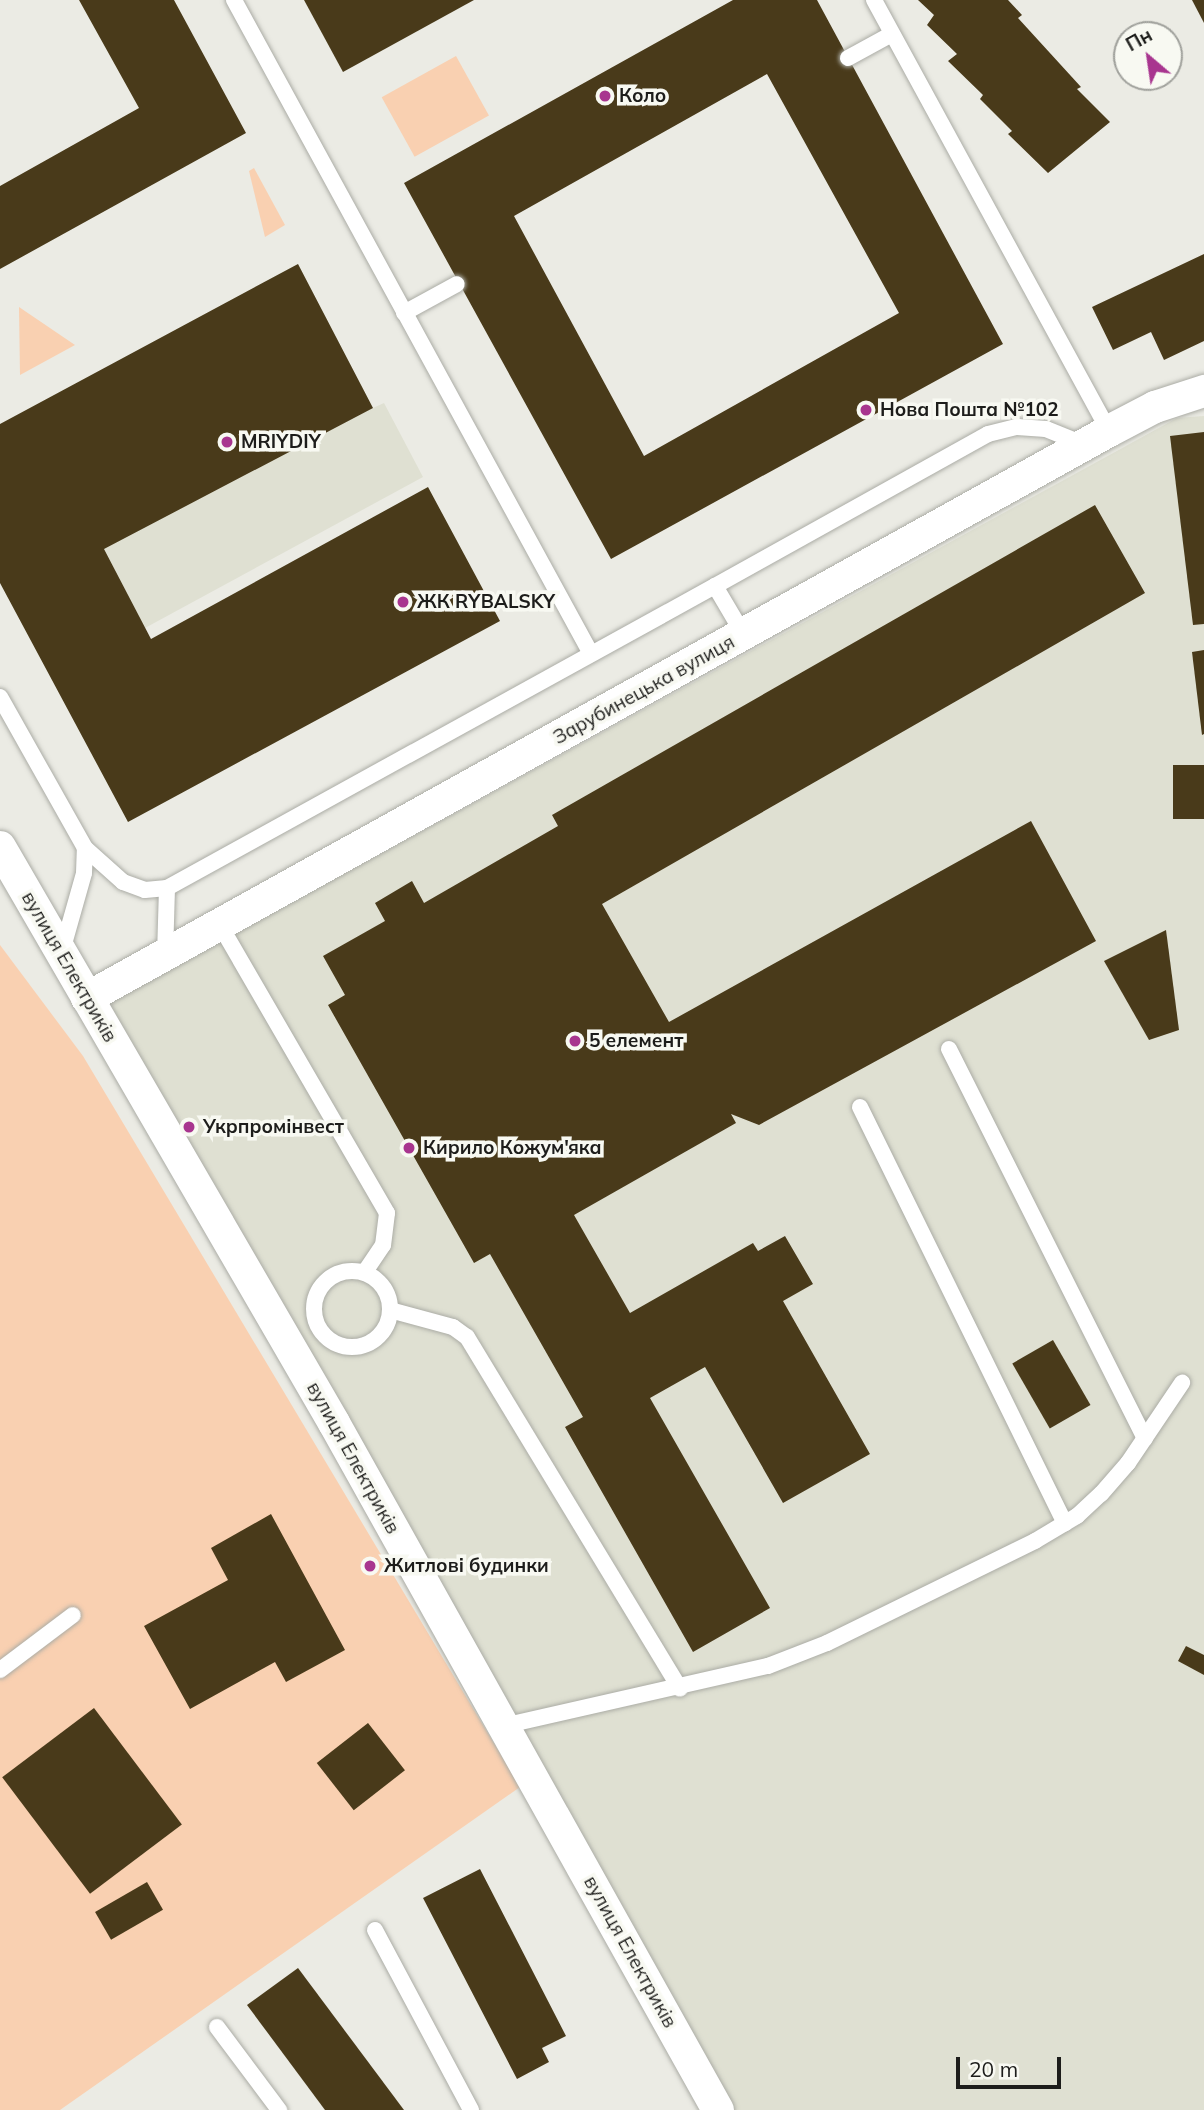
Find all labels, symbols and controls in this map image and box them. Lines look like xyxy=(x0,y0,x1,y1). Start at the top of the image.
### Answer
north arrow xyxy=(1113,21,1183,91)
text: Пн xyxy=(1121,22,1156,56)
place label: Коло xyxy=(619,85,666,107)
marker: Коло xyxy=(597,88,613,104)
place label: Нова Пошта №102 xyxy=(880,399,1059,421)
marker: Нова Пошта №102 xyxy=(858,402,874,418)
place label: MRIYDIY xyxy=(241,431,321,453)
marker: MRIYDIY xyxy=(219,434,235,450)
place label: ЖК RYBALSKY xyxy=(417,591,555,613)
marker: ЖК RYBALSKY xyxy=(395,594,411,610)
street label: Зарубинецька вулиця xyxy=(549,631,739,749)
street label: вулиця Електриків xyxy=(17,888,121,1046)
place label: 5 елемент xyxy=(589,1030,683,1052)
marker: 5 елемент xyxy=(567,1033,583,1049)
place label: Укрпромінвест xyxy=(203,1116,344,1138)
marker: Укрпромінвест xyxy=(181,1119,197,1135)
place label: Кирило Кожум'яка xyxy=(423,1137,602,1159)
marker: Кирило Кожум'яка xyxy=(401,1140,417,1156)
street label: вулиця Електриків xyxy=(302,1378,404,1538)
place label: Житлові будинки xyxy=(384,1555,549,1577)
marker: Житлові будинки xyxy=(362,1558,378,1574)
street label: вулиця Електриків xyxy=(579,1872,681,2032)
scale bar xyxy=(959,2044,1064,2088)
text: 20 m xyxy=(969,2056,1018,2082)

